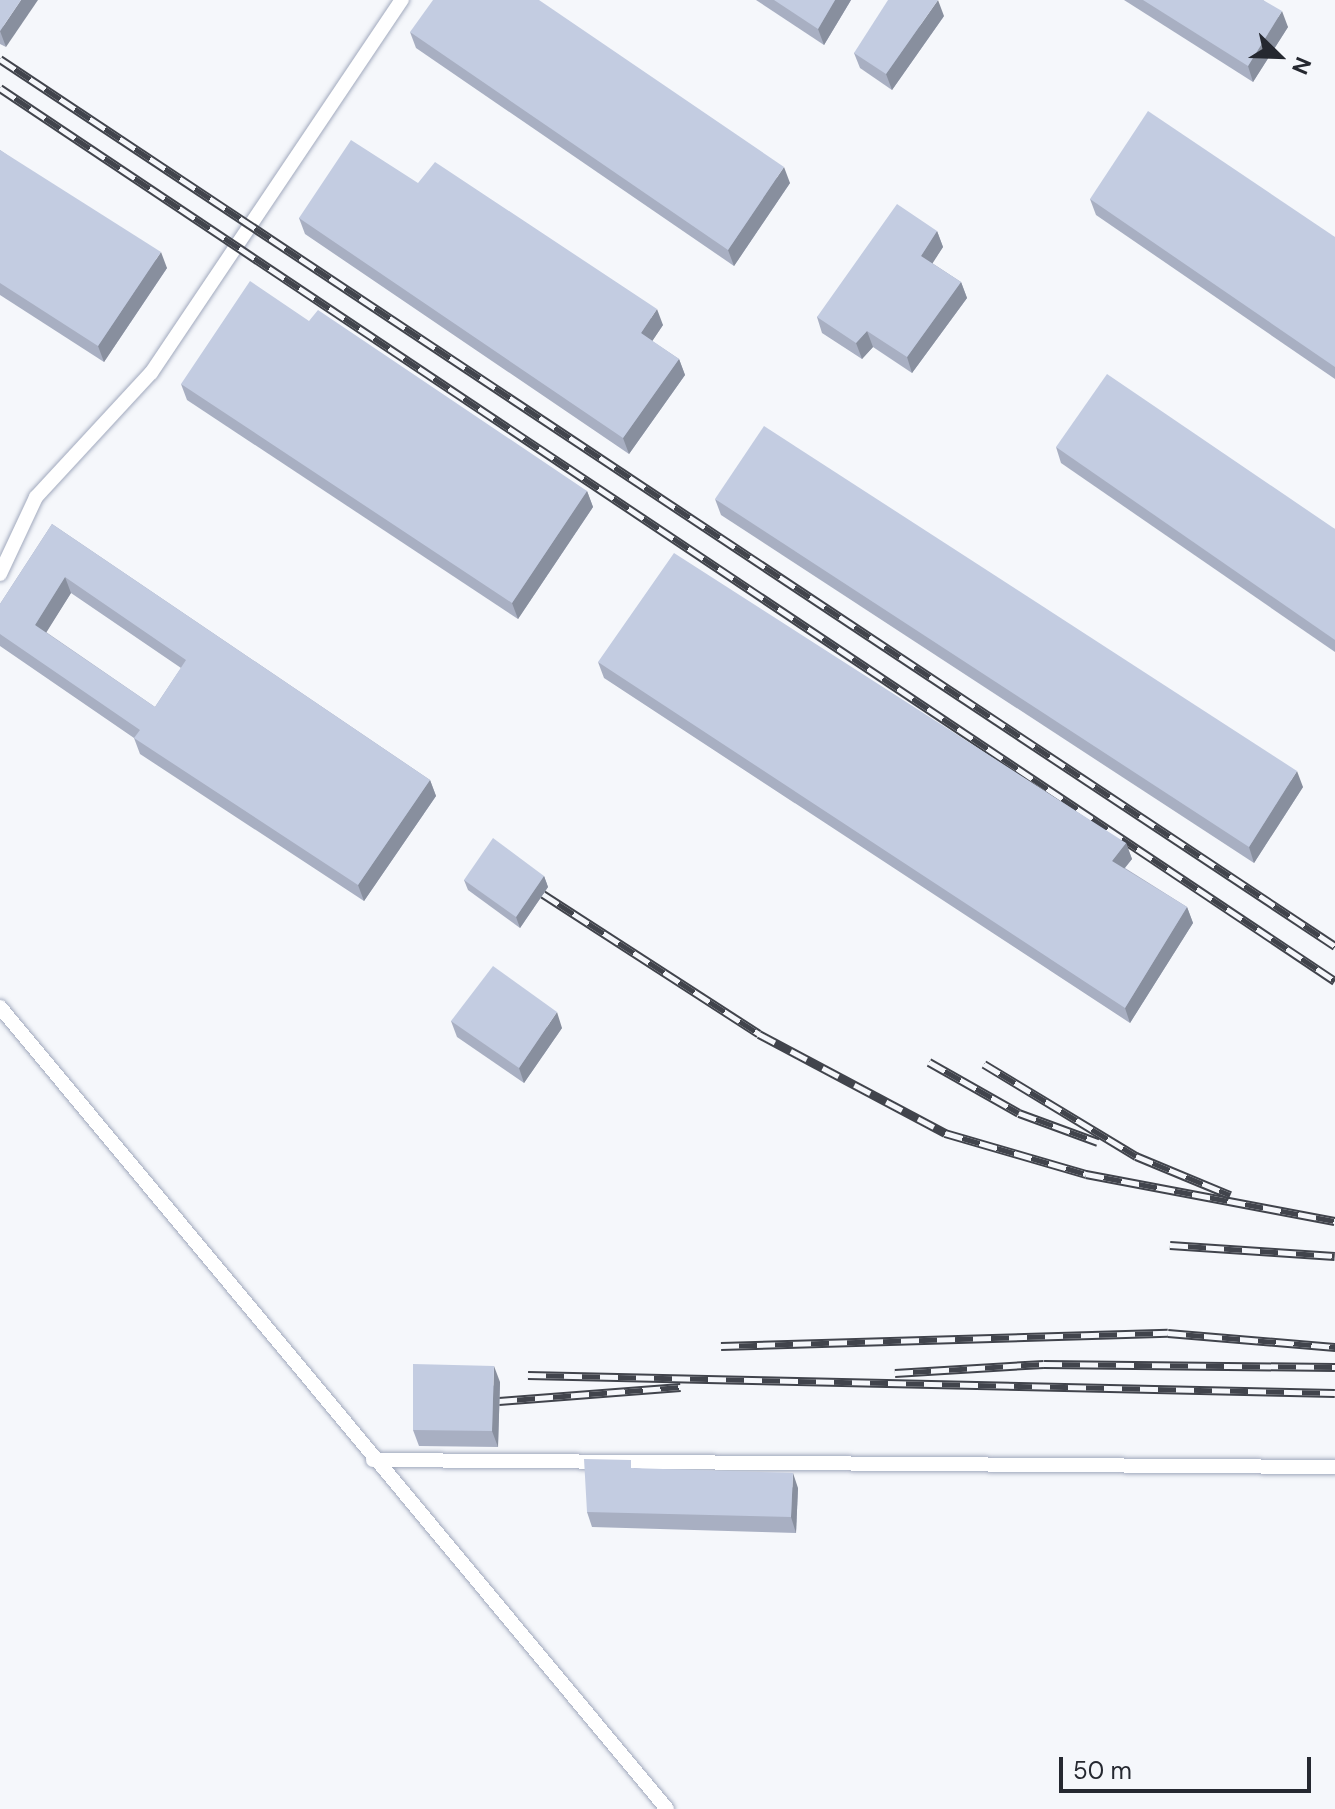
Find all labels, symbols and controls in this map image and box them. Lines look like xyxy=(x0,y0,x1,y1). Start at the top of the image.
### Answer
north arrow xyxy=(1239,16,1319,96)
text: N xyxy=(1285,53,1318,79)
scale bar xyxy=(1063,1741,1315,1791)
text: 50 m xyxy=(1073,1755,1132,1786)

